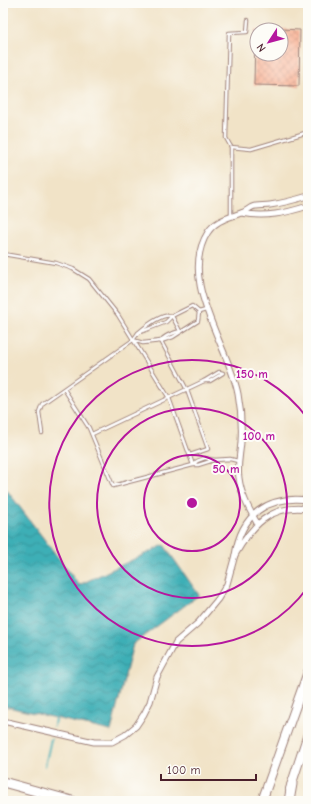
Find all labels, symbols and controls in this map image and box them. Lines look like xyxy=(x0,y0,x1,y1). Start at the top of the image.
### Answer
north arrow xyxy=(249,22,289,62)
text: N xyxy=(254,41,269,54)
text: 150 m xyxy=(236,367,268,381)
text: 100 m xyxy=(243,429,275,443)
text: 50 m xyxy=(212,462,240,476)
centre of rings xyxy=(185,496,199,510)
scale bar xyxy=(161,756,256,782)
text: 100 m xyxy=(167,763,200,777)

